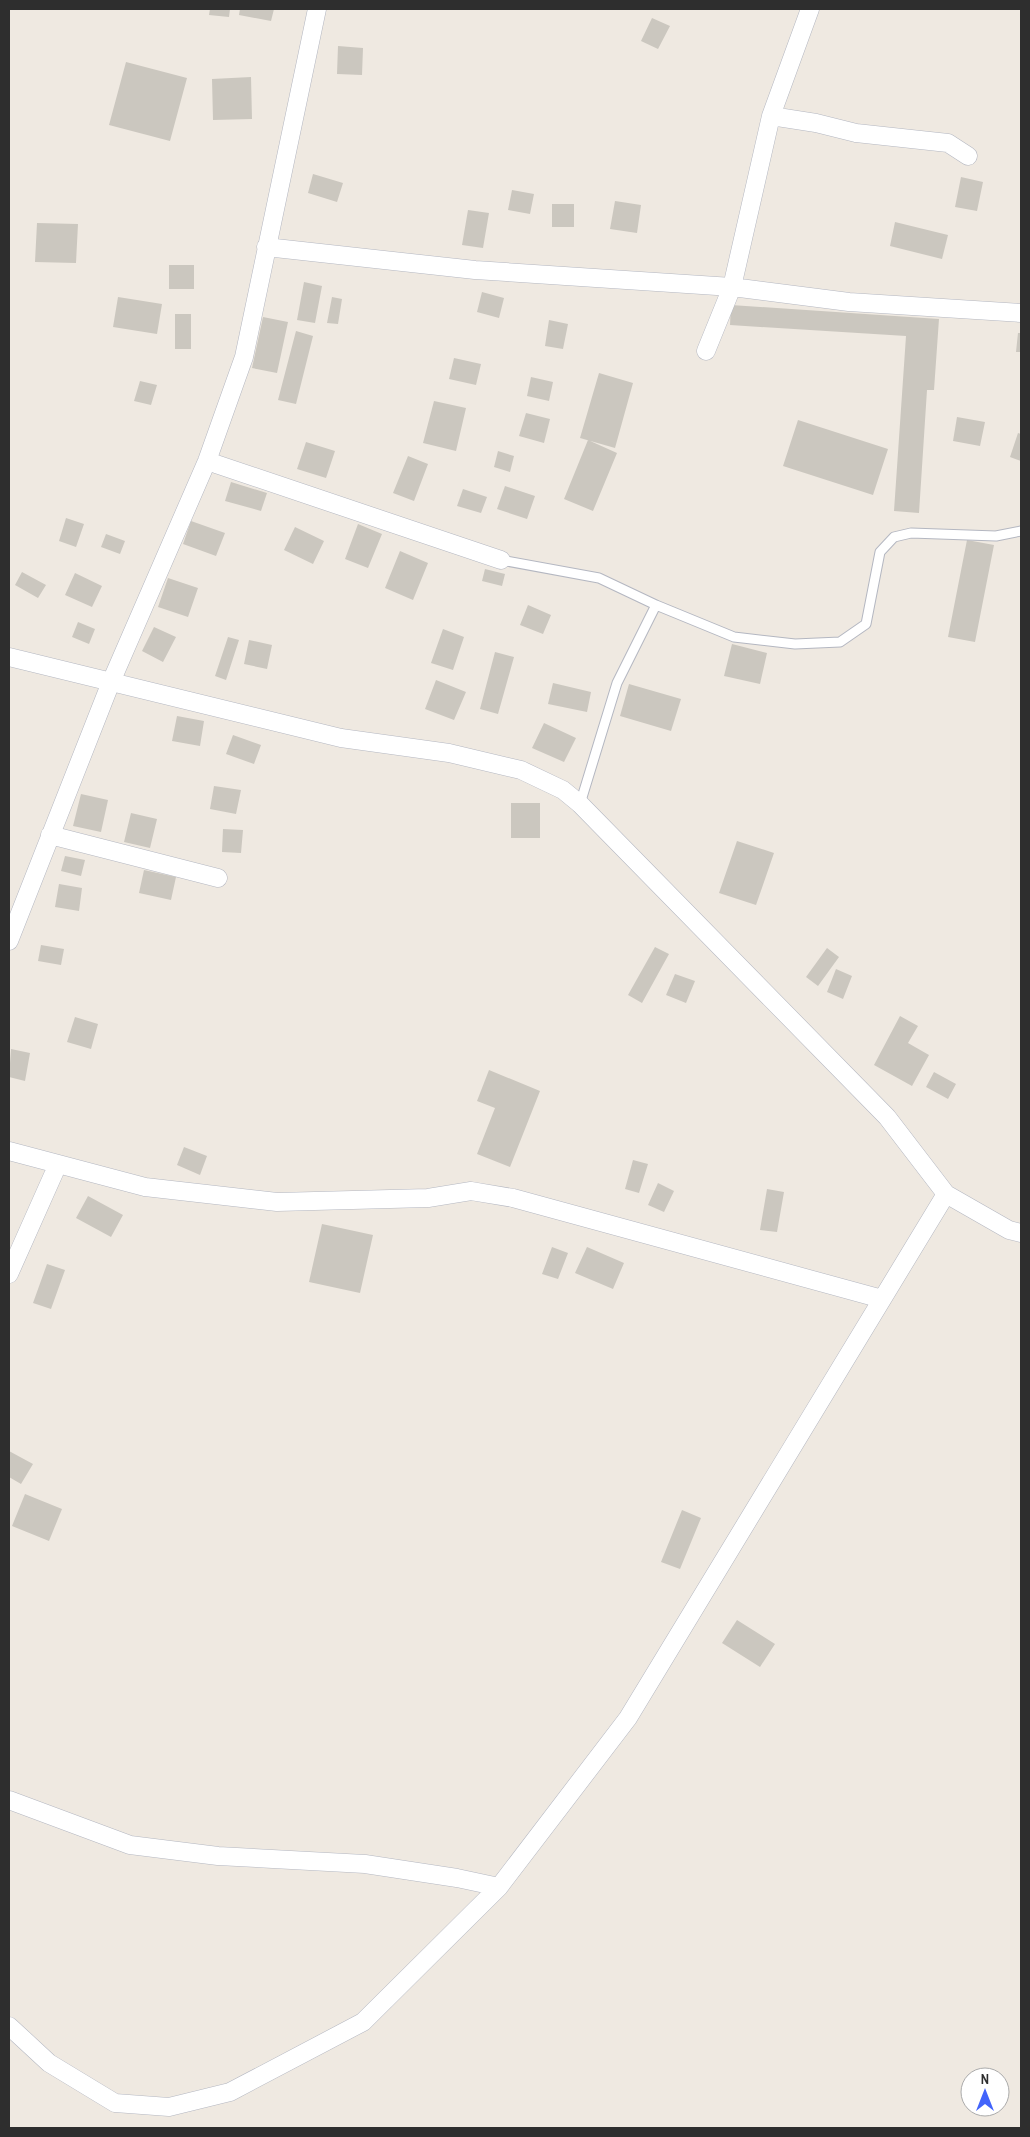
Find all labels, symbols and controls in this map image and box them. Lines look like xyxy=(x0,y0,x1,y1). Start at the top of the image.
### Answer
north arrow xyxy=(960,2067,1010,2117)
text: N xyxy=(981,2070,989,2088)

